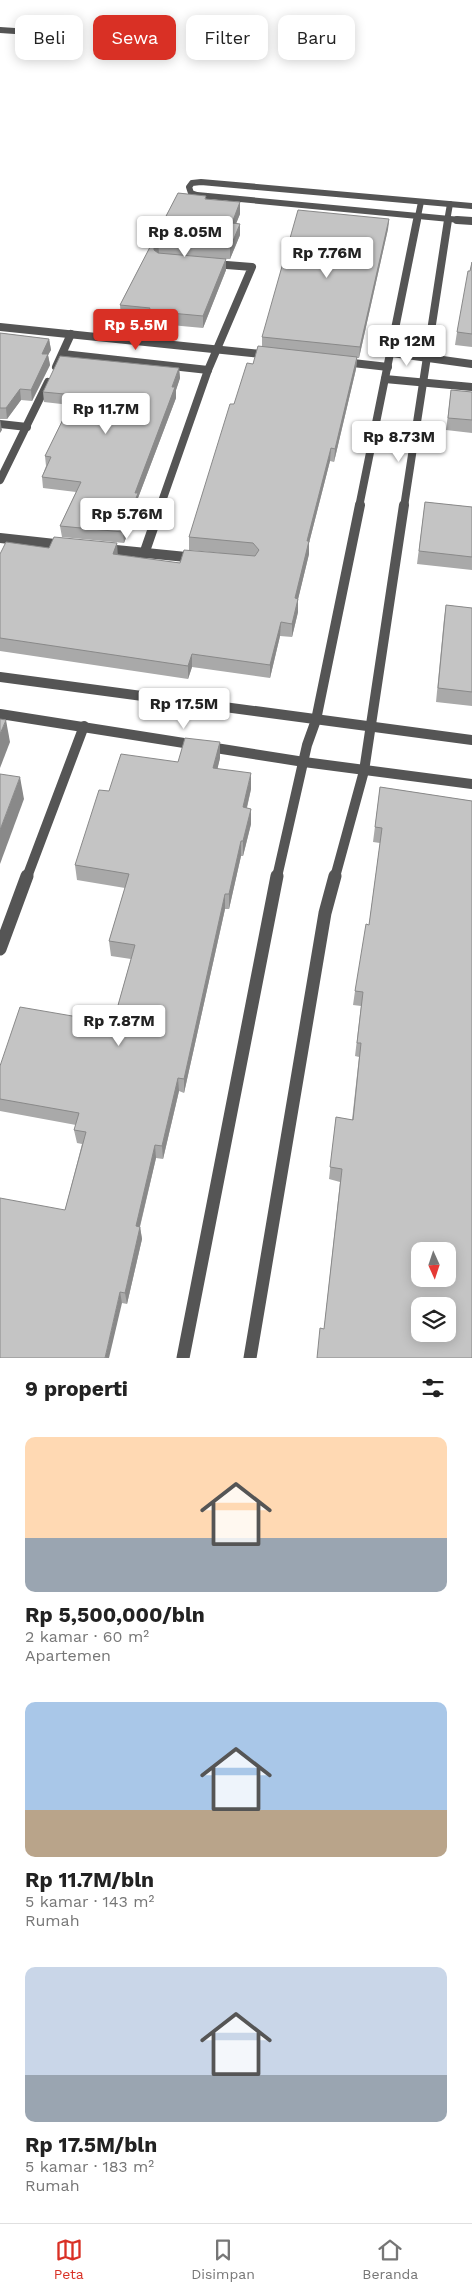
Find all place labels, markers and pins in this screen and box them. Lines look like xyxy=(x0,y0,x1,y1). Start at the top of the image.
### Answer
pin: Rp 8.05M xyxy=(133,216,237,258)
pin: Rp 7.76M xyxy=(275,236,379,279)
pin: Rp 5.5M xyxy=(90,308,182,351)
pin: Rp 12M xyxy=(366,324,448,367)
pin: Rp 11.7M xyxy=(54,392,158,435)
pin: Rp 8.73M xyxy=(347,420,451,463)
pin: Rp 5.76M xyxy=(75,498,179,540)
pin: Rp 17.5M xyxy=(132,688,236,730)
pin: Rp 7.87M xyxy=(67,1004,171,1047)

